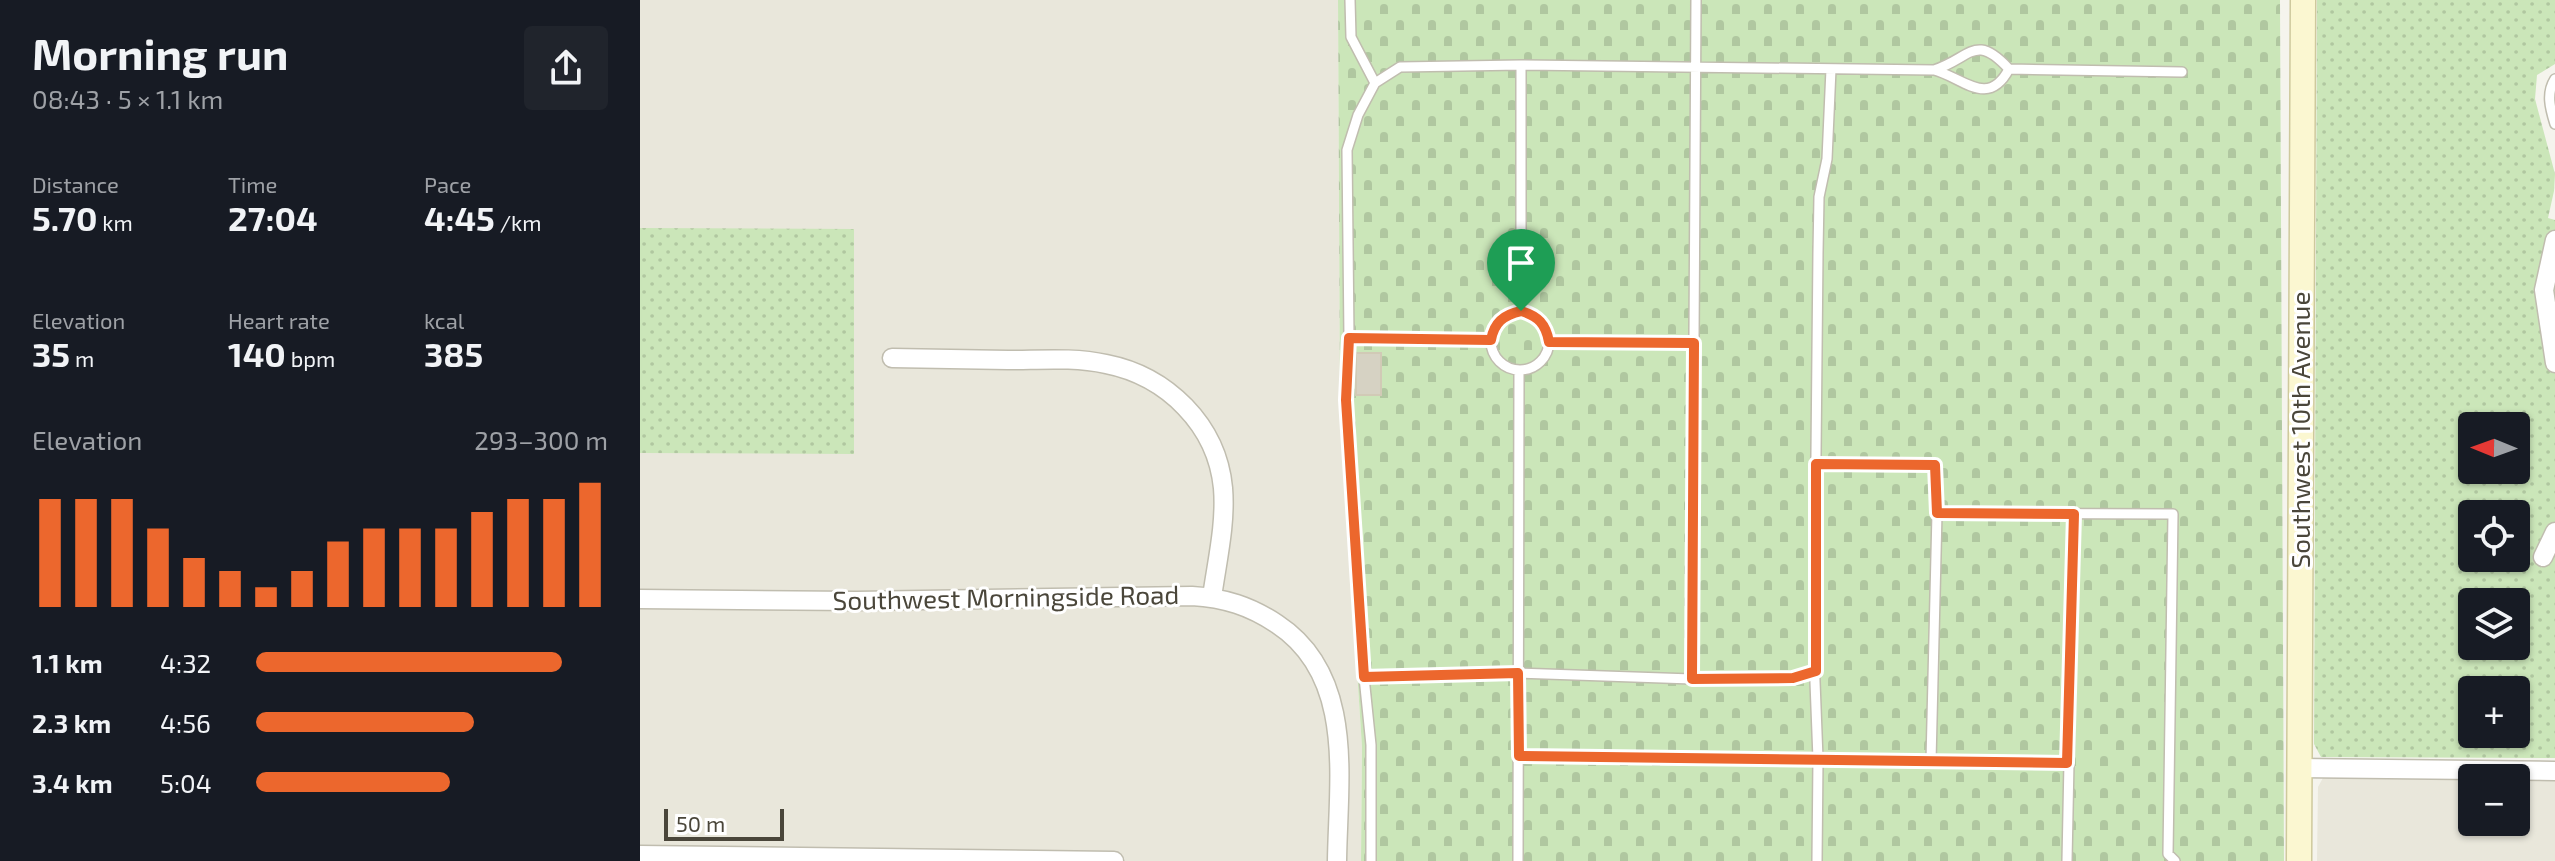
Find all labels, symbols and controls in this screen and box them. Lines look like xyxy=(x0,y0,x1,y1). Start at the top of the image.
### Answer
text: Morning run xyxy=(32,26,288,79)
button: share xyxy=(524,26,608,110)
text: 08:43 · 5 × 1.1 km xyxy=(32,83,223,114)
text: Distance xyxy=(32,171,119,197)
text: Time xyxy=(228,171,277,197)
text: Pace xyxy=(424,171,471,197)
text: 5.70 xyxy=(32,197,97,238)
text: 27:04 xyxy=(228,197,318,238)
text: 4:45 xyxy=(424,197,495,238)
text: km xyxy=(97,209,133,235)
text: /km xyxy=(495,209,542,235)
pin xyxy=(1487,229,1555,311)
icon: arrive xyxy=(1499,241,1543,285)
street label: Southwest 10th Avenue xyxy=(2284,292,2315,568)
text: Elevation xyxy=(32,307,125,333)
text: Heart rate xyxy=(228,307,330,333)
text: kcal xyxy=(424,307,464,333)
text: 35 xyxy=(32,333,70,374)
text: 140 xyxy=(228,333,286,374)
text: 385 xyxy=(424,333,483,374)
text: m xyxy=(70,345,94,371)
text: bpm xyxy=(286,345,335,371)
north arrow xyxy=(2458,412,2530,484)
map controls xyxy=(2458,412,2530,836)
text: Elevation xyxy=(32,424,142,455)
text: 293–300 m xyxy=(474,424,608,455)
button: locate xyxy=(2458,500,2530,572)
street label: Southwest Morningside Road xyxy=(832,578,1180,615)
button: layers xyxy=(2458,588,2530,660)
text: 1.1 km xyxy=(32,647,103,678)
text: 4:32 xyxy=(160,647,211,678)
button: + xyxy=(2458,676,2530,748)
text: 2.3 km xyxy=(32,707,111,738)
text: 4:56 xyxy=(160,707,211,738)
button: − xyxy=(2458,764,2530,836)
text: 3.4 km xyxy=(32,767,113,798)
text: 5:04 xyxy=(160,767,212,798)
scale bar xyxy=(664,805,784,841)
text: 50 m xyxy=(676,810,725,836)

